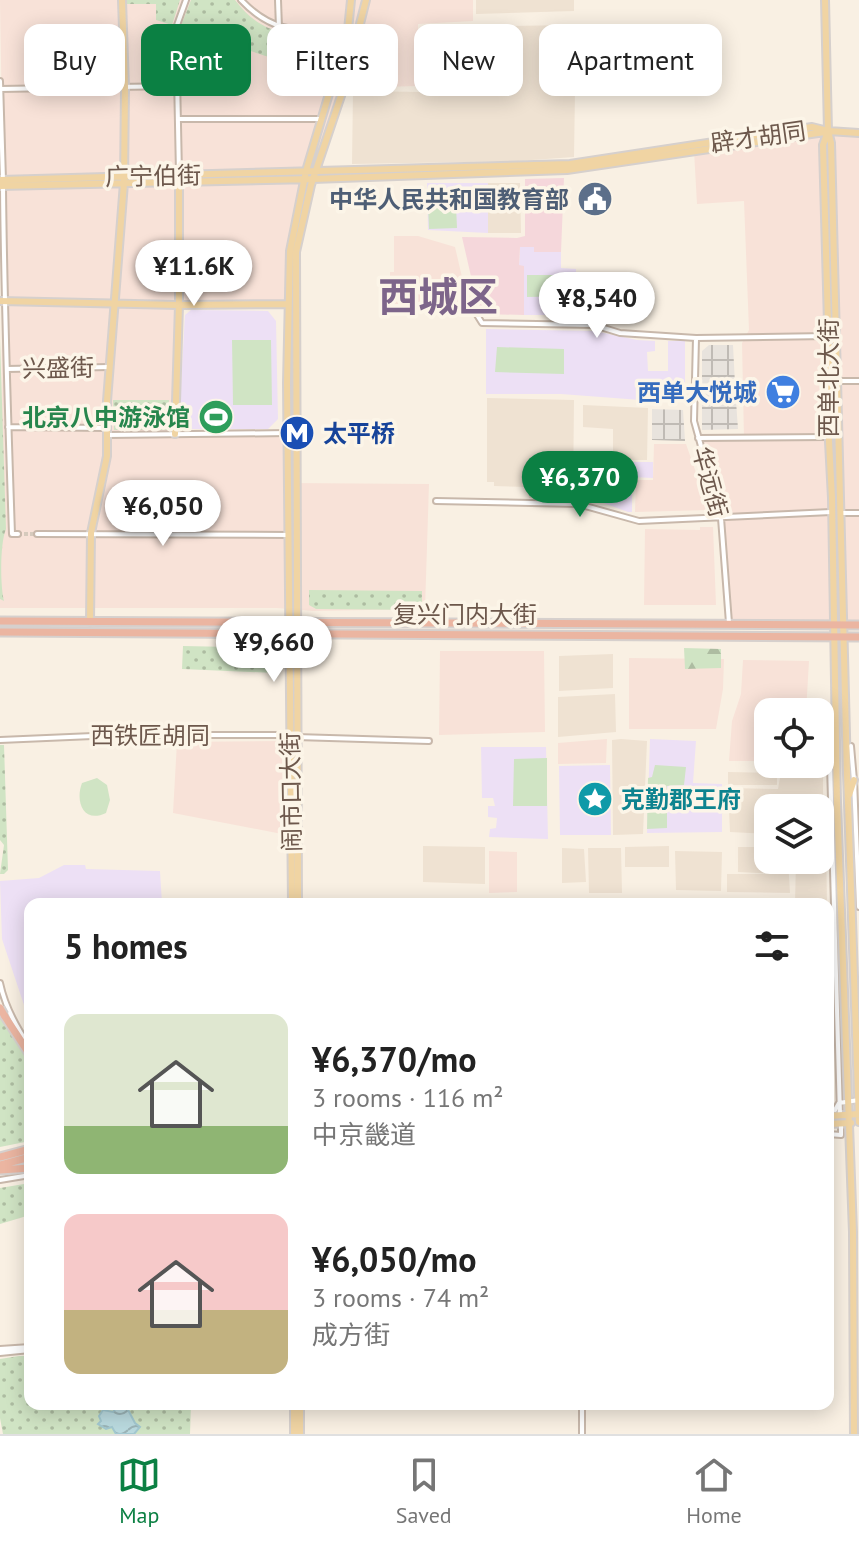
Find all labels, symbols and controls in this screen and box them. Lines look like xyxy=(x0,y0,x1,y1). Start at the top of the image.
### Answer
chip: Buy xyxy=(24,24,125,96)
chip: Rent xyxy=(141,24,251,96)
chip: Filters xyxy=(267,24,398,96)
chip: New xyxy=(414,24,523,96)
chip: Apartment xyxy=(539,24,722,96)
street label: 辟才胡同 xyxy=(708,115,808,159)
street label: 广宁伯街 xyxy=(105,160,201,192)
public building icon: 中华人民共和国教育部 xyxy=(576,180,614,218)
place label: 中华人民共和国教育部 xyxy=(329,184,569,215)
pin: ¥11.6K xyxy=(129,240,259,308)
text: ¥11.6K xyxy=(153,249,235,282)
district label: 西城区 xyxy=(378,270,498,322)
pin: ¥8,540 xyxy=(532,272,662,340)
text: ¥8,540 xyxy=(557,281,637,314)
street label: 西单北大街 xyxy=(813,318,844,438)
street label: 兴盛街 xyxy=(22,352,94,384)
supermarket icon: 西单大悦城 xyxy=(764,373,802,411)
place label: 西单大悦城 xyxy=(637,377,757,408)
sports icon: 北京八中游泳馆 xyxy=(197,398,235,436)
place label: 北京八中游泳馆 xyxy=(22,402,190,433)
metro station icon: 太平桥 xyxy=(278,414,316,452)
place label: 太平桥 xyxy=(323,418,395,449)
street label: 华远街 xyxy=(686,443,734,521)
pin: ¥6,370 xyxy=(515,451,645,519)
text: ¥6,370 xyxy=(540,460,620,493)
pin: ¥6,050 xyxy=(98,480,228,548)
text: ¥6,050 xyxy=(123,489,203,522)
street label: 复兴门内大街 xyxy=(393,599,537,630)
pin: ¥9,660 xyxy=(209,616,339,684)
text: ¥9,660 xyxy=(234,625,314,658)
map controls xyxy=(754,698,834,874)
button: locate xyxy=(754,698,834,778)
street label: 西铁匠胡同 xyxy=(90,720,210,751)
street label: 闹市口大街 xyxy=(274,732,308,852)
place icon: 克勤郡王府 xyxy=(576,780,614,818)
place label: 克勤郡王府 xyxy=(621,784,741,815)
button: layers xyxy=(754,794,834,874)
text: 5 homes xyxy=(64,924,188,968)
icon: filters xyxy=(750,924,794,968)
text: ¥6,370/mo xyxy=(312,1037,476,1081)
icon: home xyxy=(128,1046,224,1142)
text: 3 rooms · 116 m² xyxy=(312,1081,504,1114)
text: 中京畿道 xyxy=(312,1118,416,1151)
text: ¥6,050/mo xyxy=(312,1237,476,1281)
icon: home xyxy=(128,1246,224,1342)
text: 3 rooms · 74 m² xyxy=(312,1281,489,1314)
text: 成方街 xyxy=(312,1318,390,1351)
tab: Map xyxy=(117,1453,161,1529)
tab: Saved xyxy=(396,1453,452,1529)
tab: Home xyxy=(686,1453,742,1529)

